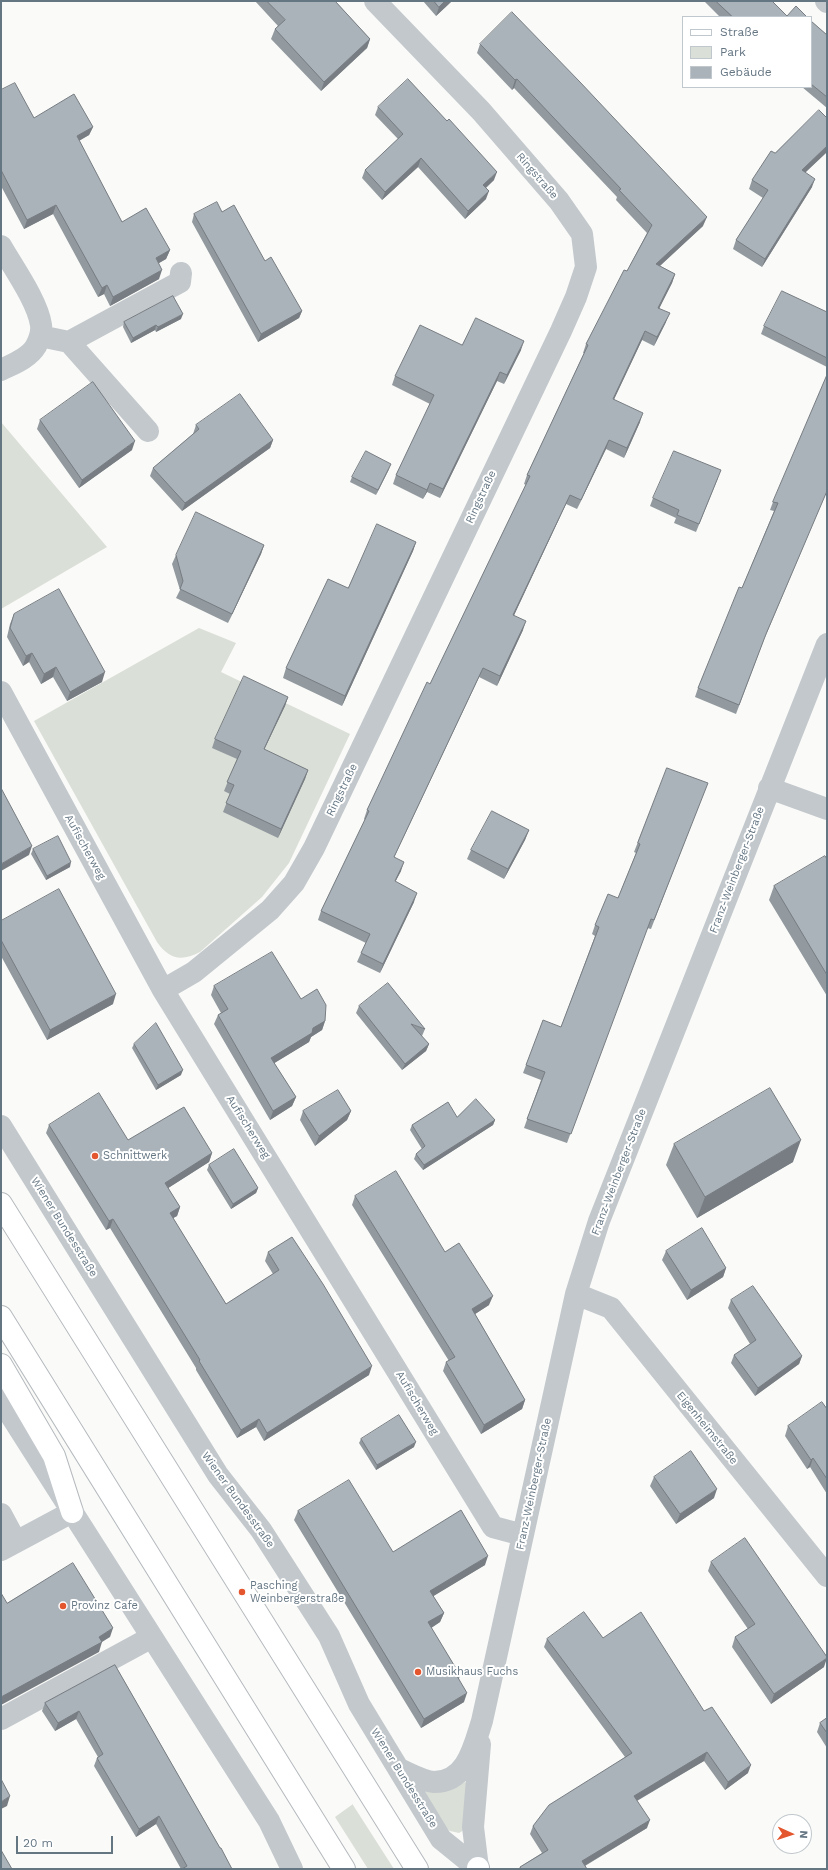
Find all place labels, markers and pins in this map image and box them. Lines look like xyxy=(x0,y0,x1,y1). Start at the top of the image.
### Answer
place label: Schnittwerk xyxy=(103,1149,167,1163)
marker: Schnittwerk xyxy=(90,1151,100,1161)
place label: Pasching Weinbergerstraße xyxy=(250,1579,344,1605)
marker: Pasching Weinbergerstraße xyxy=(237,1587,247,1597)
place label: Provinz Cafe xyxy=(71,1599,138,1613)
marker: Provinz Cafe xyxy=(58,1601,68,1611)
place label: Musikhaus Fuchs xyxy=(426,1665,518,1679)
marker: Musikhaus Fuchs xyxy=(413,1667,423,1677)

